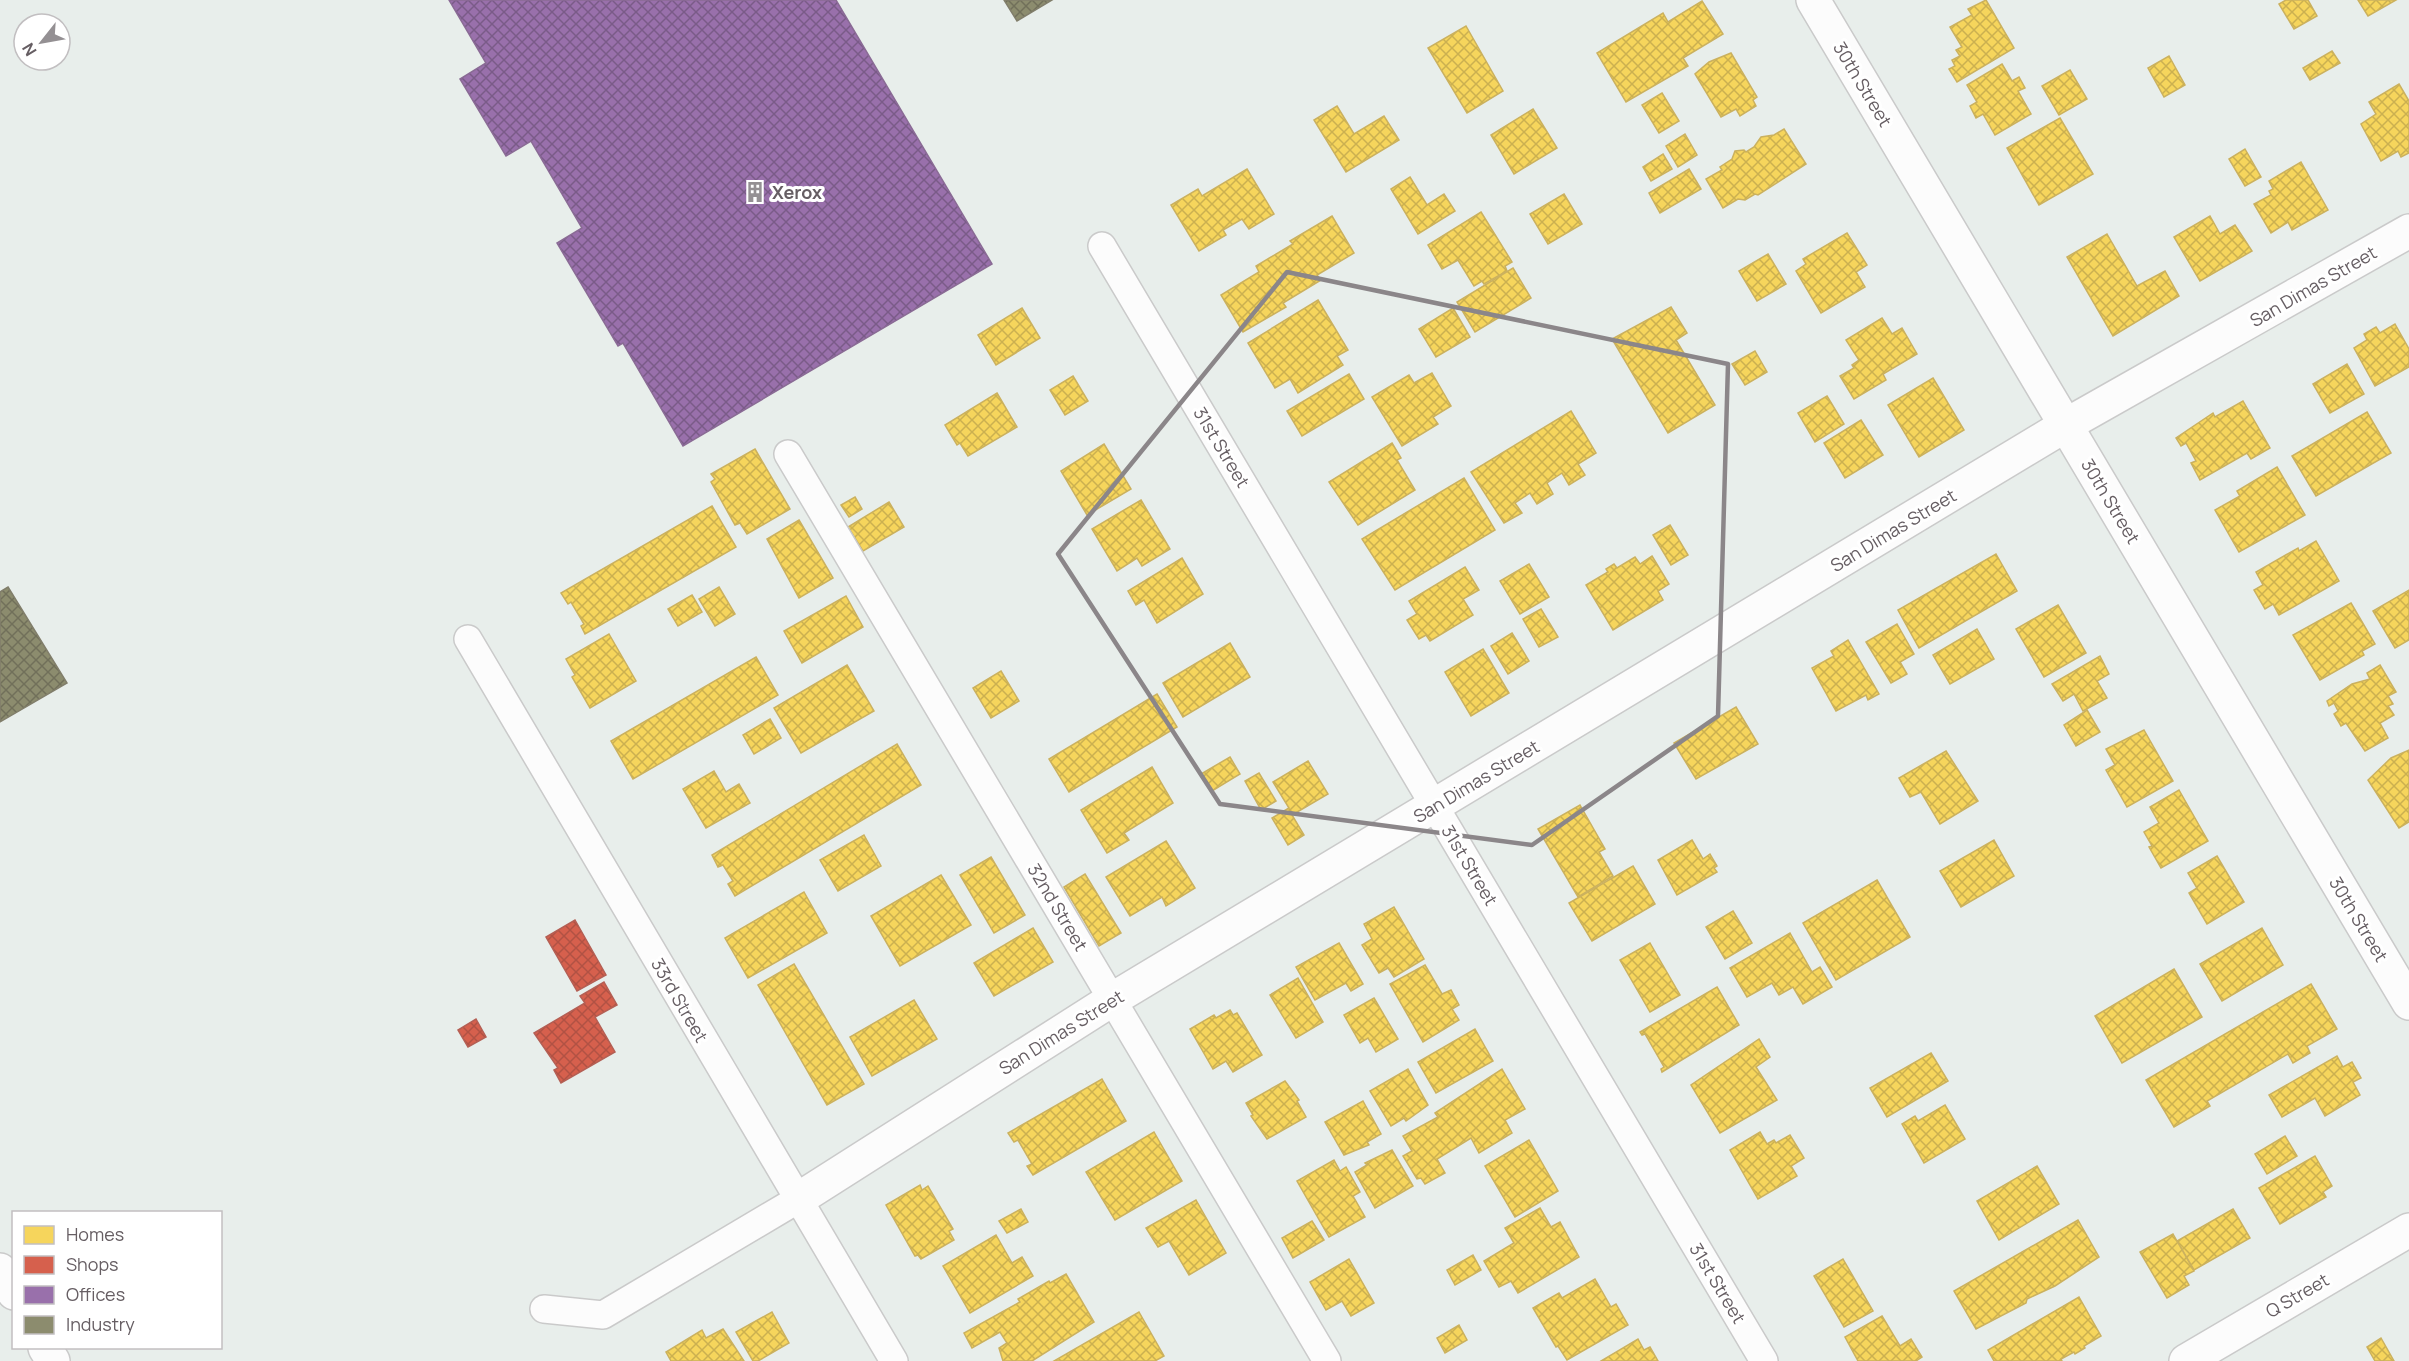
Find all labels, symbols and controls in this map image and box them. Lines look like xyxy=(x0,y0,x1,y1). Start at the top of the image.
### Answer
north arrow xyxy=(12,12,72,72)
street label: 30th Street xyxy=(1828,37,1898,131)
text: N xyxy=(17,39,42,60)
building icon: Xerox xyxy=(743,180,767,204)
place label: Xerox xyxy=(772,180,822,204)
street label: San Dimas Street xyxy=(2245,240,2381,332)
street label: 31st Street xyxy=(1189,402,1255,492)
street label: 30th Street xyxy=(2076,454,2146,548)
street label: San Dimas Street xyxy=(1826,483,1960,577)
street label: San Dimas Street xyxy=(1409,734,1543,828)
street label: 31st Street xyxy=(1437,820,1503,910)
street label: 32nd Street xyxy=(1022,859,1094,955)
street label: 30th Street xyxy=(2324,872,2394,966)
street label: 33rd Street xyxy=(646,954,714,1046)
street label: San Dimas Street xyxy=(994,984,1128,1080)
legend xyxy=(12,1211,222,1349)
text: Homes xyxy=(66,1222,124,1246)
street label: 31st Street xyxy=(1685,1238,1751,1328)
text: Shops xyxy=(66,1252,118,1276)
street label: Q Street xyxy=(2261,1267,2333,1323)
text: Offices xyxy=(66,1282,125,1306)
text: Industry xyxy=(66,1312,135,1336)

